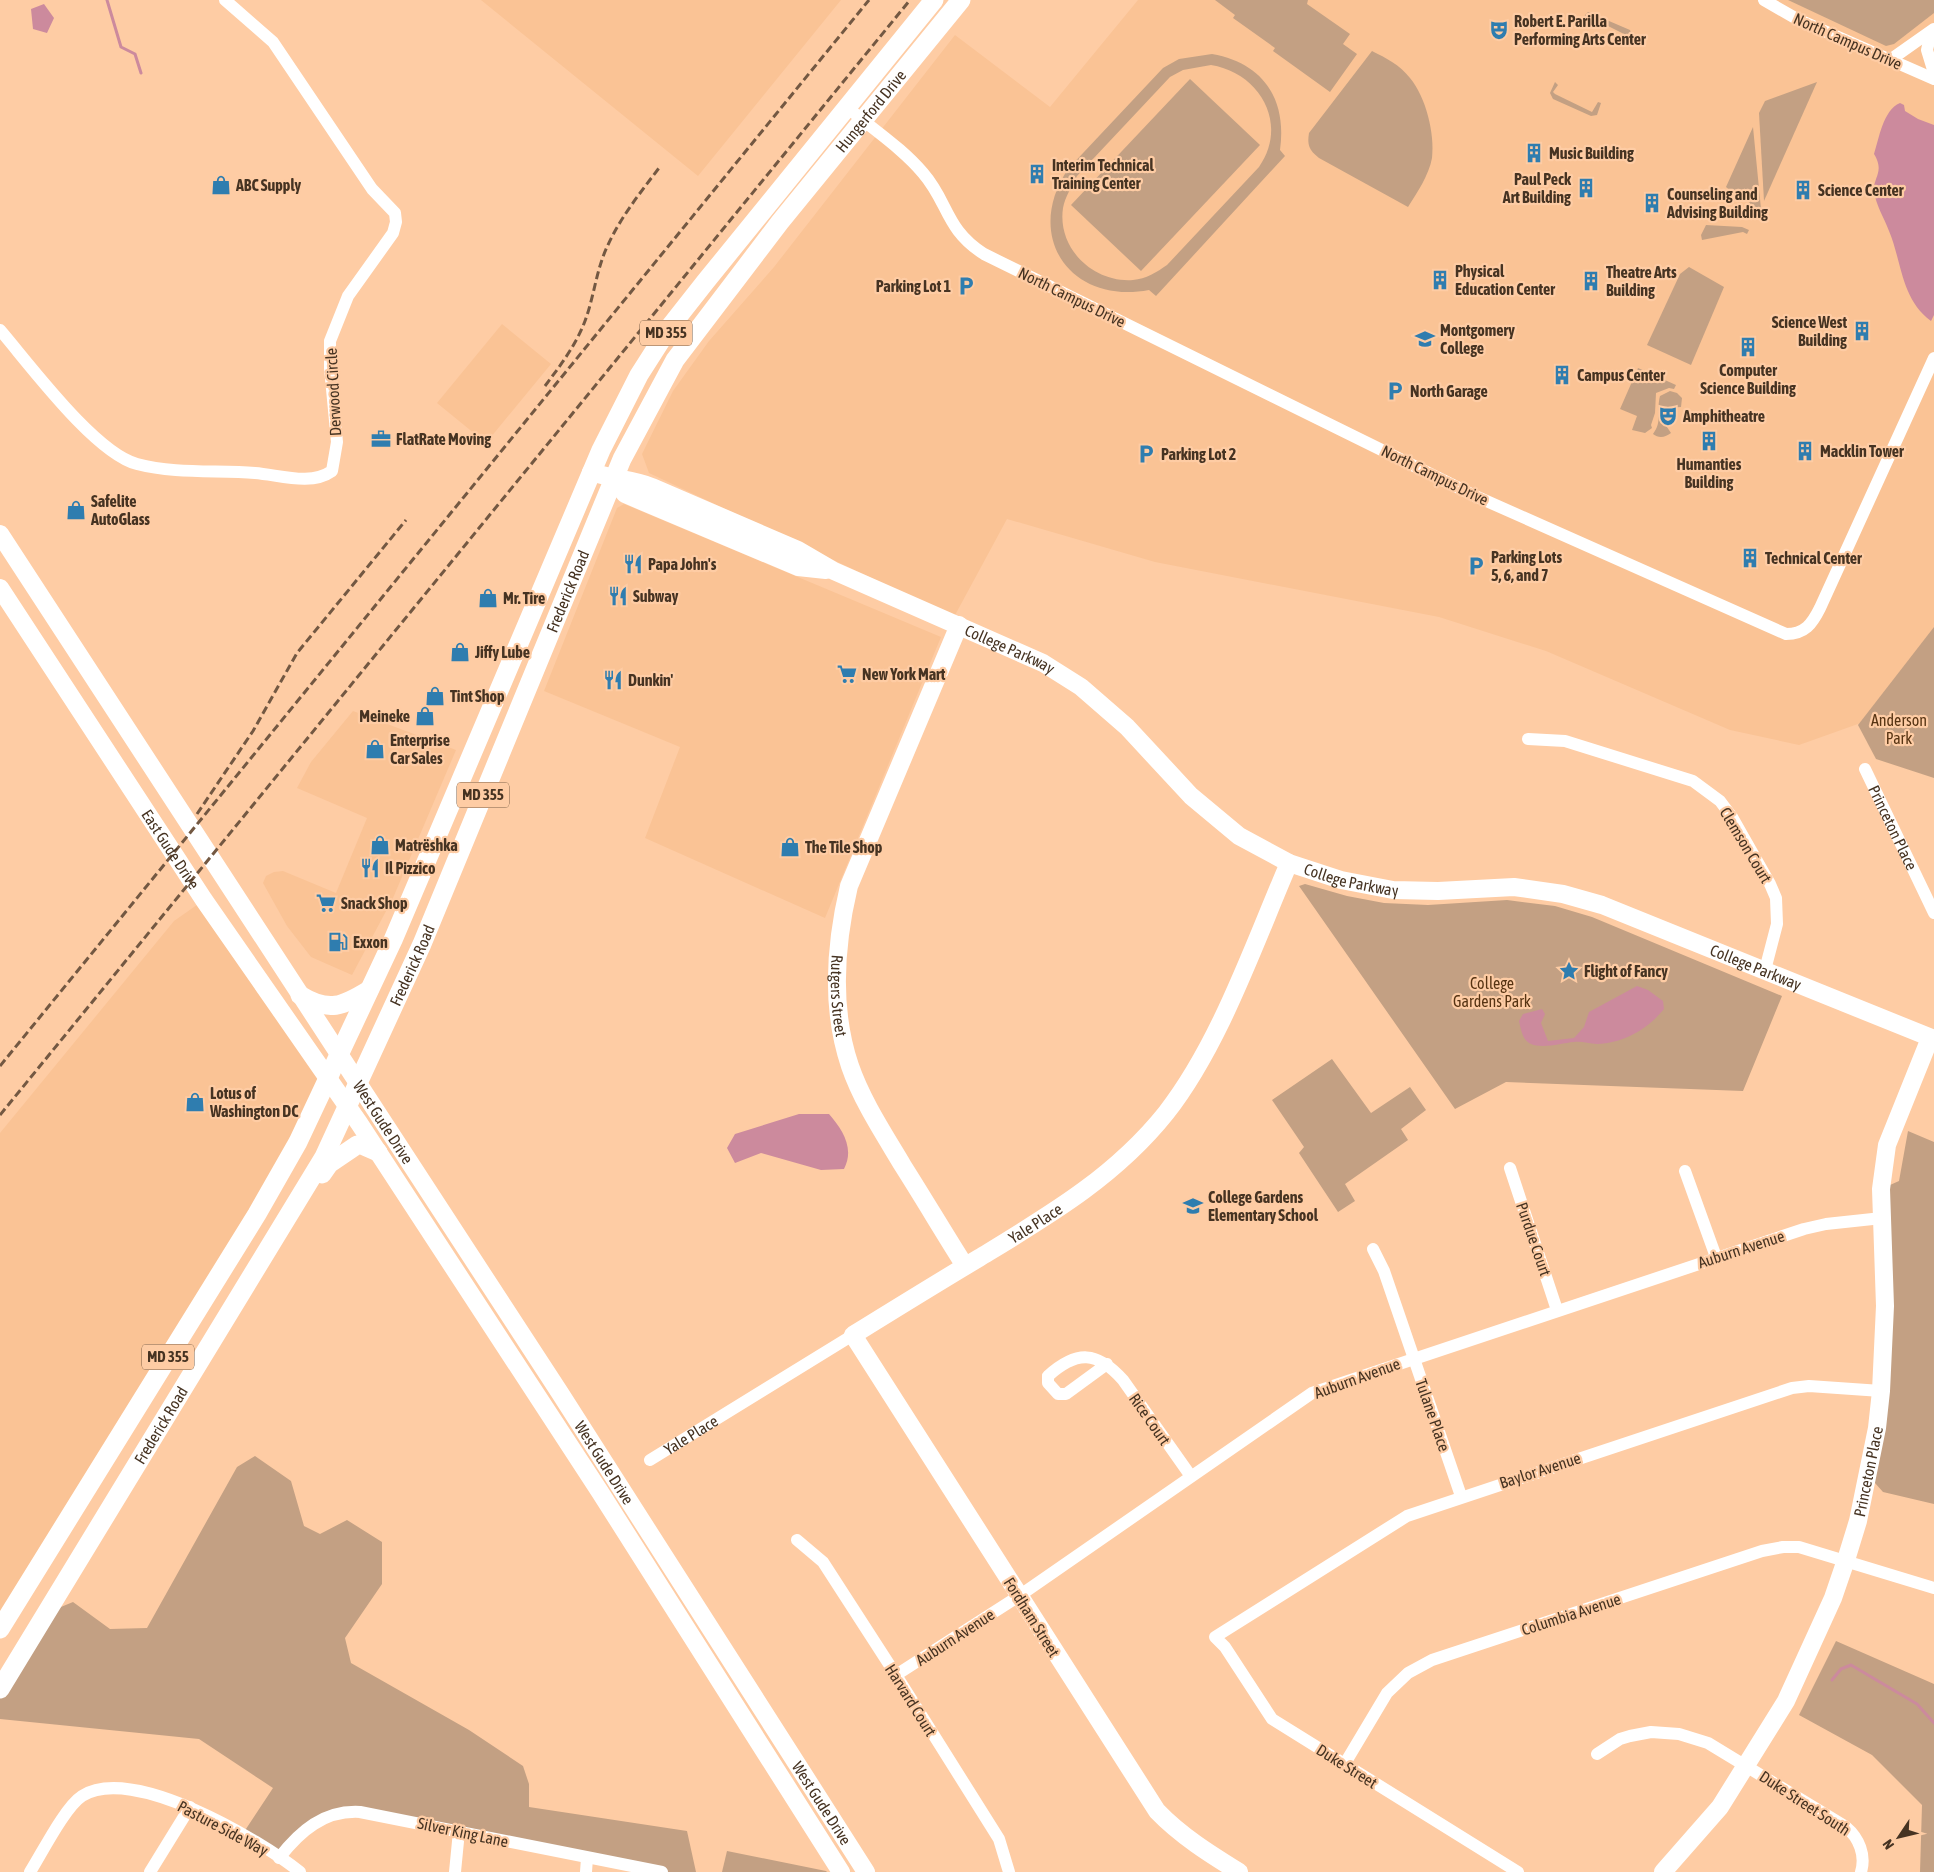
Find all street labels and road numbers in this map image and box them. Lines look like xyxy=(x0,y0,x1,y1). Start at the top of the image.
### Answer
street label: North Campus Drive xyxy=(1791,9,1905,74)
street label: Hungerford Drive xyxy=(832,66,909,156)
street label: North Campus Drive xyxy=(1015,263,1128,332)
road number: MD 355 xyxy=(640,320,692,346)
street label: Derwood Circle xyxy=(322,348,344,436)
street label: North Campus Drive xyxy=(1378,441,1491,510)
street label: Frederick Road xyxy=(543,547,592,635)
street label: College Parkway xyxy=(962,621,1059,678)
road number: MD 355 xyxy=(457,782,509,808)
street label: Princeton Place xyxy=(1865,782,1921,873)
street label: Clemson Court xyxy=(1716,804,1776,886)
street label: East Gude Drive xyxy=(138,806,203,892)
street label: College Parkway xyxy=(1302,860,1399,900)
street label: Frederick Road xyxy=(386,922,438,1009)
street label: College Parkway xyxy=(1708,941,1804,995)
street label: Rutgers Street xyxy=(827,954,851,1038)
street label: West Gude Drive xyxy=(350,1077,417,1167)
street label: Yale Place xyxy=(1005,1200,1065,1247)
street label: Purdue Court xyxy=(1513,1200,1555,1279)
street label: Auburn Avenue xyxy=(1695,1227,1787,1271)
road number: MD 355 xyxy=(142,1344,194,1370)
street label: Auburn Avenue xyxy=(1312,1354,1402,1402)
street label: Tulane Place xyxy=(1412,1376,1454,1454)
street label: Frederick Road xyxy=(130,1383,191,1467)
street label: Rice Court xyxy=(1126,1390,1174,1449)
street label: Yale Place xyxy=(661,1411,721,1458)
street label: West Gude Drive xyxy=(571,1418,638,1508)
street label: Princeton Place xyxy=(1850,1425,1886,1518)
street label: Baylor Avenue xyxy=(1497,1448,1583,1493)
street label: Fordham Street xyxy=(1001,1574,1064,1660)
street label: Columbia Avenue xyxy=(1519,1589,1623,1639)
street label: Auburn Avenue xyxy=(912,1605,998,1669)
street label: Harvard Court xyxy=(882,1661,940,1740)
street label: Duke Street xyxy=(1313,1740,1381,1792)
street label: West Gude Drive xyxy=(789,1758,855,1848)
street label: Duke Street South xyxy=(1756,1767,1854,1839)
street label: Pasture Side Way xyxy=(174,1797,272,1860)
street label: Silver King Lane xyxy=(416,1814,510,1851)

